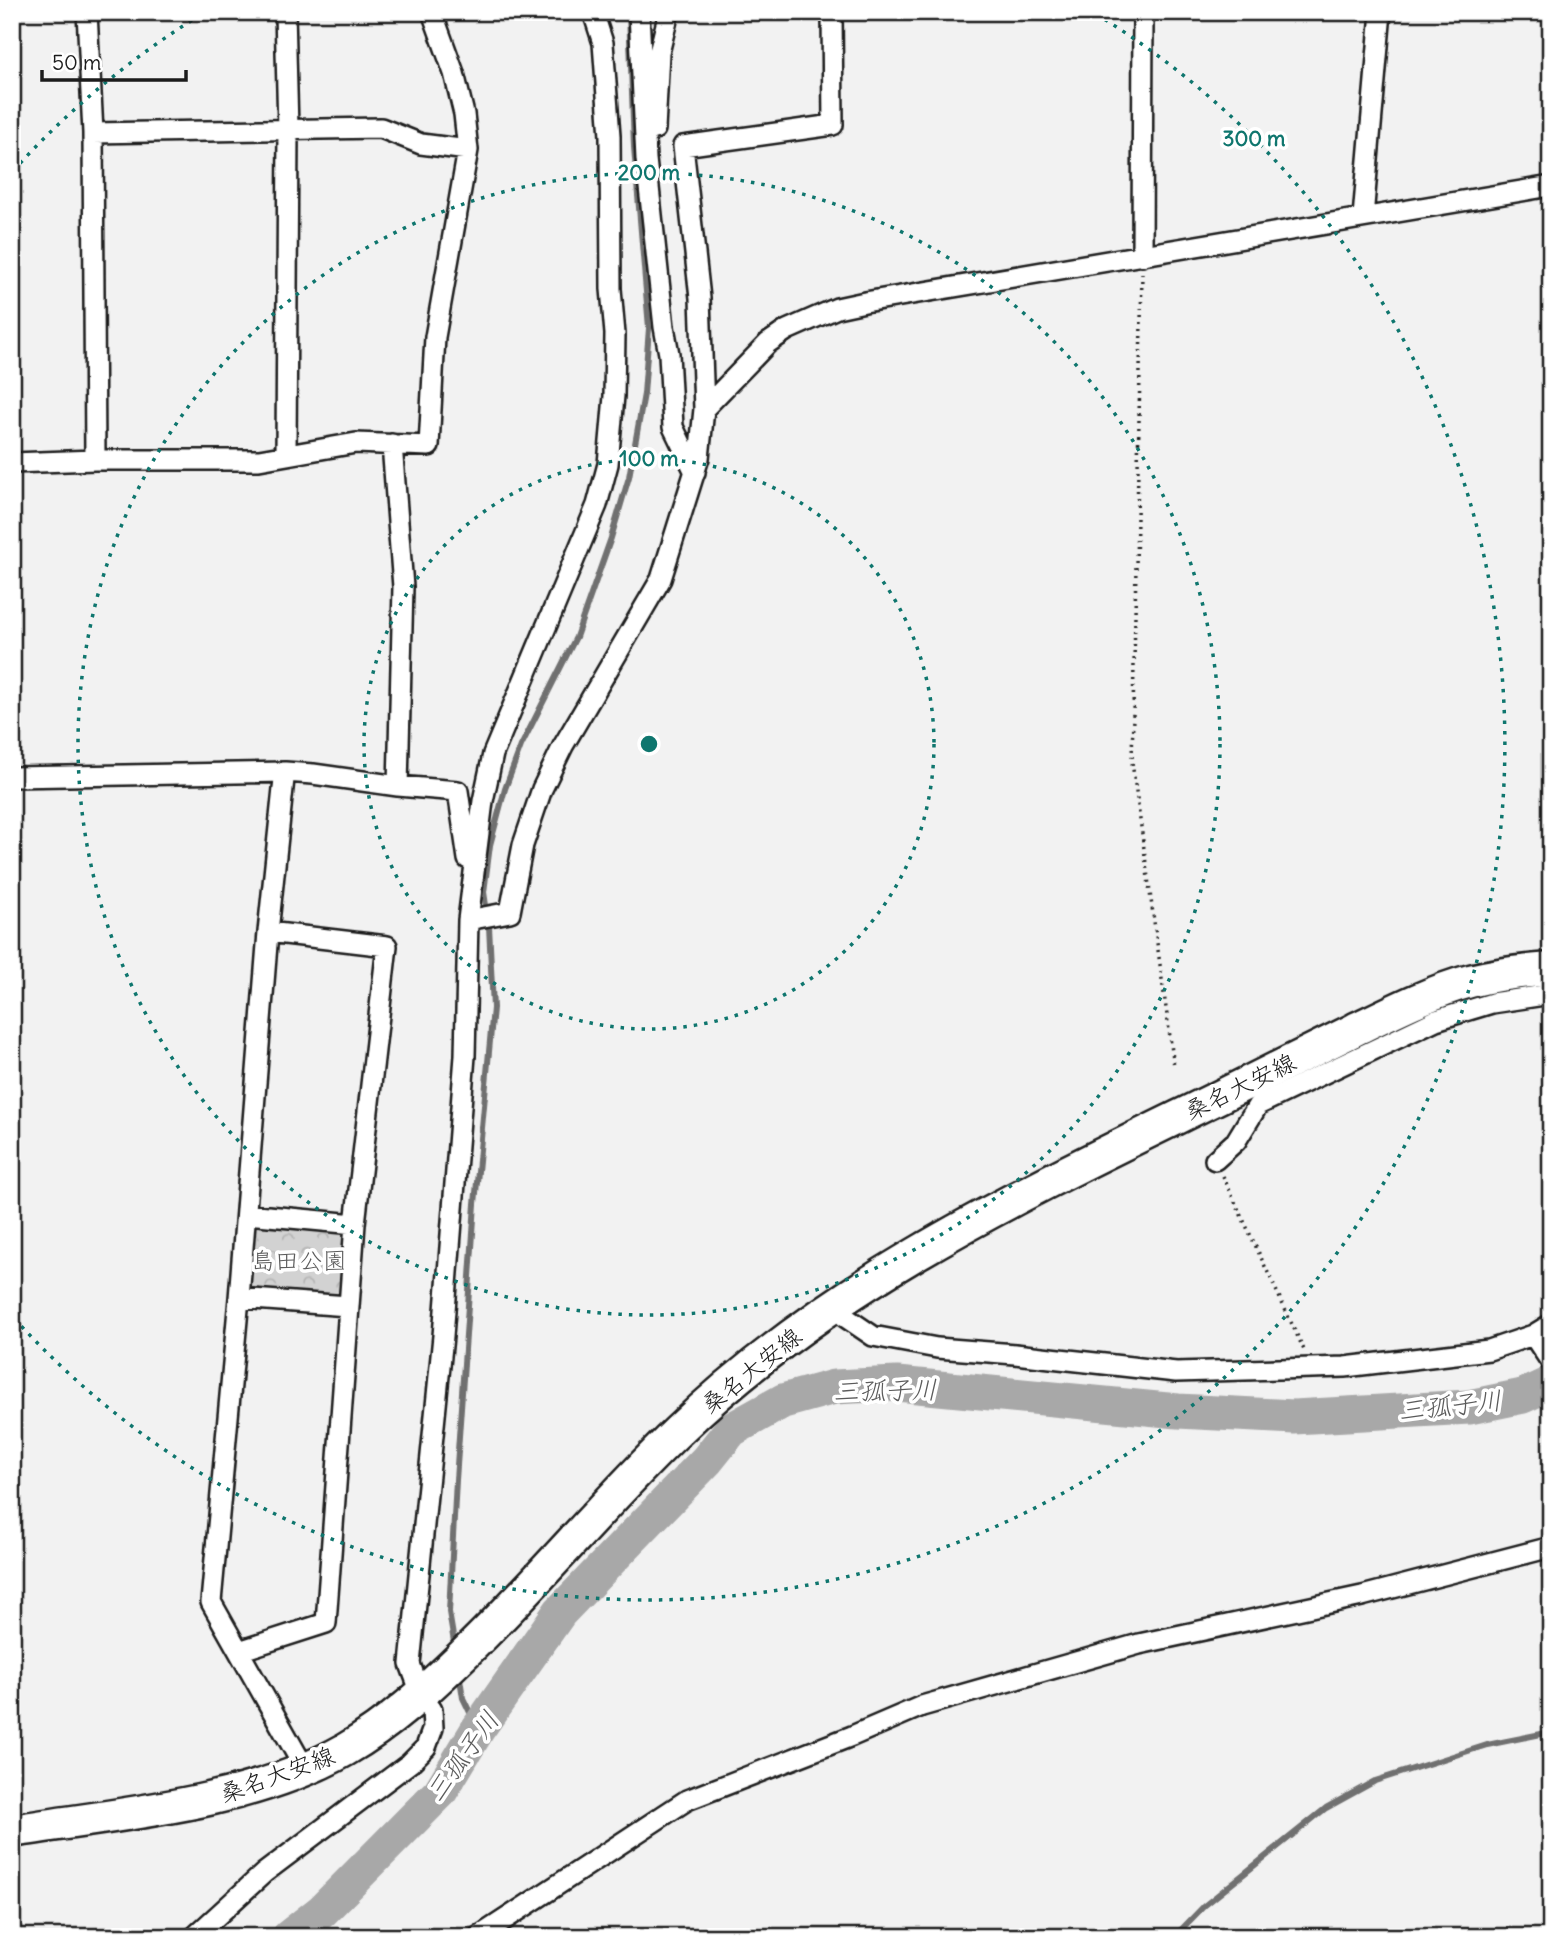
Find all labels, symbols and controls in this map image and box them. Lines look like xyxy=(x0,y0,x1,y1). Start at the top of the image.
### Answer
scale bar xyxy=(42,38,186,82)
text: 50 m xyxy=(52,49,101,76)
text: 300 m xyxy=(1223,125,1286,152)
text: 200 m xyxy=(618,159,681,186)
text: 100 m xyxy=(619,445,679,472)
centre of rings xyxy=(637,732,661,756)
street label: 桑名大安線 xyxy=(1179,1046,1301,1126)
park label: 島田公園 xyxy=(251,1245,347,1275)
street label: 桑名大安線 xyxy=(695,1321,807,1419)
water label: 三孤子川 xyxy=(833,1373,937,1407)
water label: 三孤子川 xyxy=(1397,1383,1503,1427)
water label: 三孤子川 xyxy=(418,1704,506,1808)
street label: 桑名大安線 xyxy=(215,1739,339,1809)

